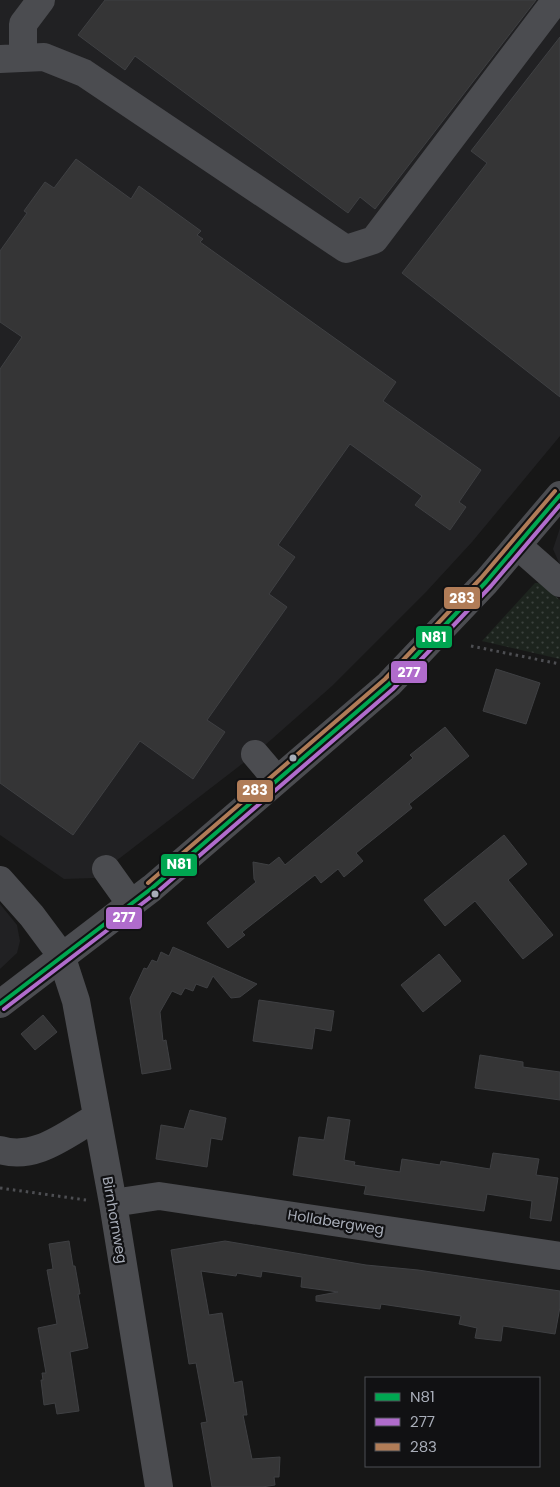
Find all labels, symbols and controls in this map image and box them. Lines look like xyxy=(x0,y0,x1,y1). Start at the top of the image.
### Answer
line badge: 283 xyxy=(443,586,481,610)
text: 283 xyxy=(449,588,475,608)
line badge: N81 xyxy=(415,625,453,649)
text: N81 xyxy=(422,627,446,647)
line badge: 277 xyxy=(390,660,428,684)
text: 277 xyxy=(398,662,421,682)
unlabelled marker xyxy=(288,753,298,763)
line badge: 283 xyxy=(236,779,274,803)
text: 283 xyxy=(242,780,268,800)
line badge: N81 xyxy=(160,853,198,877)
text: N81 xyxy=(167,854,191,874)
unlabelled marker xyxy=(150,889,160,899)
line badge: 277 xyxy=(105,906,143,930)
text: 277 xyxy=(113,907,136,927)
street label: Birnhornweg xyxy=(98,1175,132,1265)
street label: Hollabergweg xyxy=(286,1204,386,1240)
legend xyxy=(365,1377,540,1467)
text: N81 xyxy=(410,1386,435,1407)
text: 277 xyxy=(410,1411,435,1432)
text: 283 xyxy=(410,1436,437,1457)

